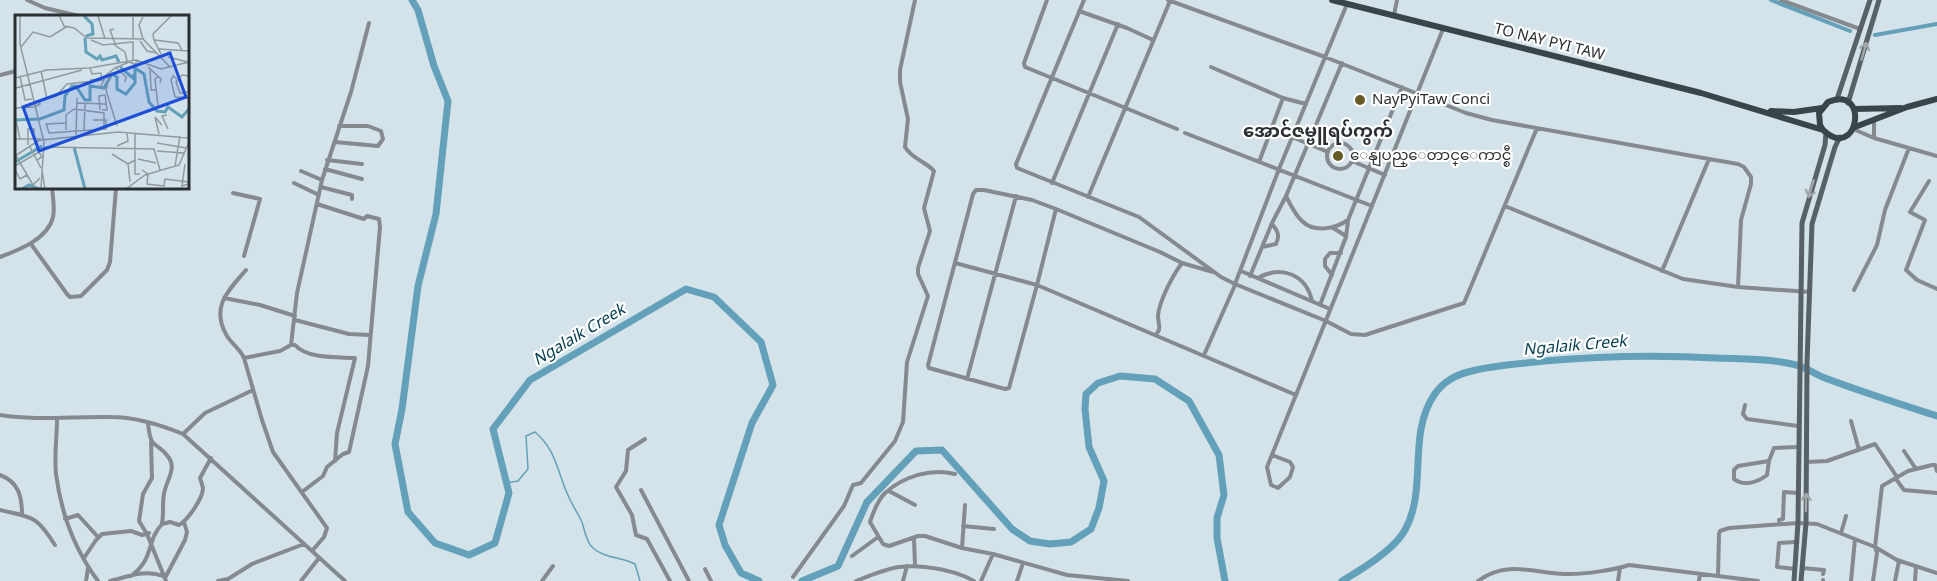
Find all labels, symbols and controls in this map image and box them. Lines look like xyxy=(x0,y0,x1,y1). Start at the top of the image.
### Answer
street label: TO NAY PYI TAW xyxy=(1490,13,1608,73)
inset map xyxy=(15,15,189,189)
one-way arrow xyxy=(1859,42,1870,61)
place label: NayPyiTaw Conci xyxy=(1372,84,1490,117)
marker: NayPyiTaw Conci xyxy=(1353,93,1367,107)
district label: အောင်ဇမ္ဗူရပ်ကွက် xyxy=(1243,113,1393,152)
place label: ေနျပည္ေတာင္ေကာင္စီ xyxy=(1350,140,1512,173)
marker: ေနျပည္ေတာင္ေကာင္စီ xyxy=(1331,149,1345,163)
one-way arrow xyxy=(1805,179,1816,198)
water label: Ngalaik Creek xyxy=(526,293,636,378)
water label: Ngalaik Creek xyxy=(1522,325,1631,369)
one-way arrow xyxy=(1800,492,1812,512)

